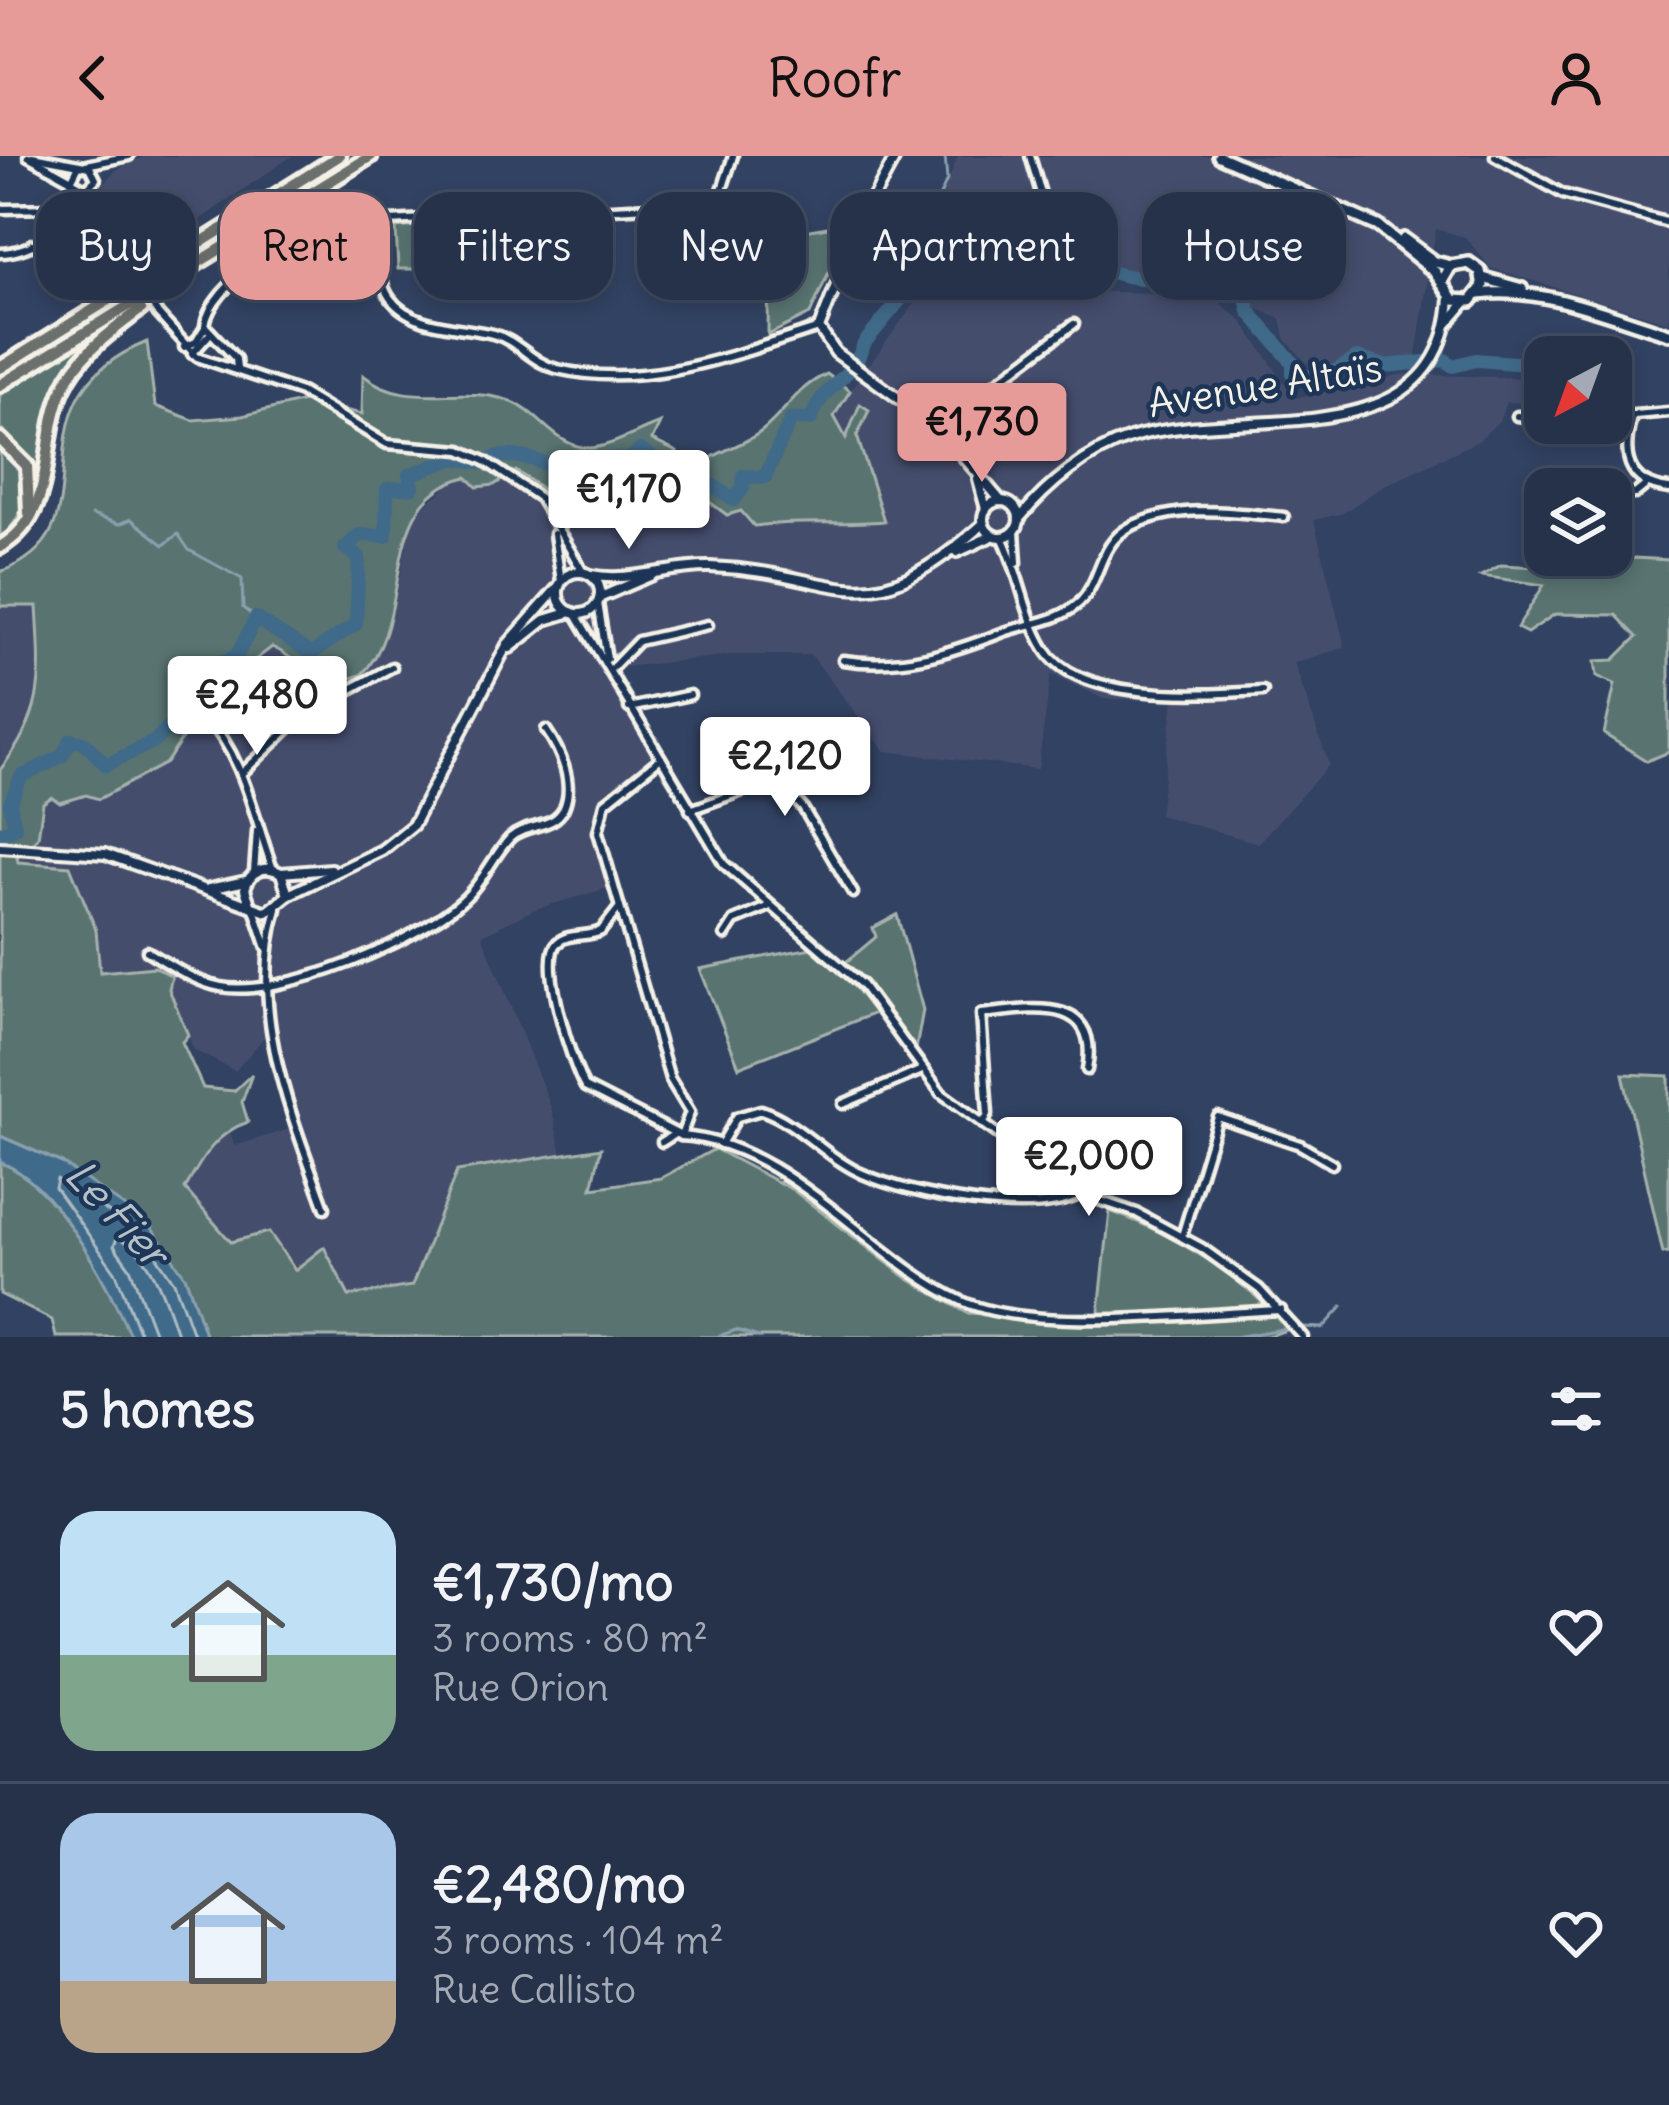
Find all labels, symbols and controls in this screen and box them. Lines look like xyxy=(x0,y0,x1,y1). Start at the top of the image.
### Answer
text: Roofr xyxy=(768,44,901,112)
icon: back xyxy=(60,45,126,111)
icon: person xyxy=(1543,45,1609,111)
chip: Buy xyxy=(36,192,196,300)
chip: Rent xyxy=(220,192,390,300)
chip: Filters xyxy=(414,192,613,300)
chip: New xyxy=(637,192,806,300)
chip: Apartment xyxy=(830,192,1118,300)
chip: House xyxy=(1142,192,1346,300)
north arrow xyxy=(1524,336,1632,444)
map controls xyxy=(1524,336,1632,576)
street label: Avenue Altaïs xyxy=(1145,343,1385,428)
pin: €1,730 xyxy=(884,383,1080,485)
text: €1,730 xyxy=(924,397,1040,446)
pin: €1,170 xyxy=(531,450,727,552)
text: €1,170 xyxy=(575,464,683,513)
button: layers xyxy=(1524,468,1632,576)
pin: €2,480 xyxy=(159,656,355,758)
text: €2,480 xyxy=(195,670,319,719)
pin: €2,120 xyxy=(687,717,883,819)
text: €2,120 xyxy=(727,731,843,780)
pin: €2,000 xyxy=(991,1117,1187,1219)
text: €2,000 xyxy=(1023,1131,1155,1180)
water label: Le Fier xyxy=(55,1149,183,1281)
icon: filters xyxy=(1543,1376,1609,1442)
text: 5 homes xyxy=(60,1377,255,1441)
text: €1,730/mo xyxy=(432,1550,673,1614)
icon: home xyxy=(156,1559,300,1703)
icon: heart xyxy=(1543,1598,1609,1664)
text: 3 rooms · 80 m² xyxy=(432,1614,708,1663)
text: Rue Orion xyxy=(432,1663,609,1712)
text: €2,480/mo xyxy=(432,1852,686,1916)
icon: home xyxy=(156,1861,300,2005)
icon: heart xyxy=(1543,1900,1609,1966)
text: 3 rooms · 104 m² xyxy=(432,1916,724,1965)
text: Rue Callisto xyxy=(432,1965,636,2014)

